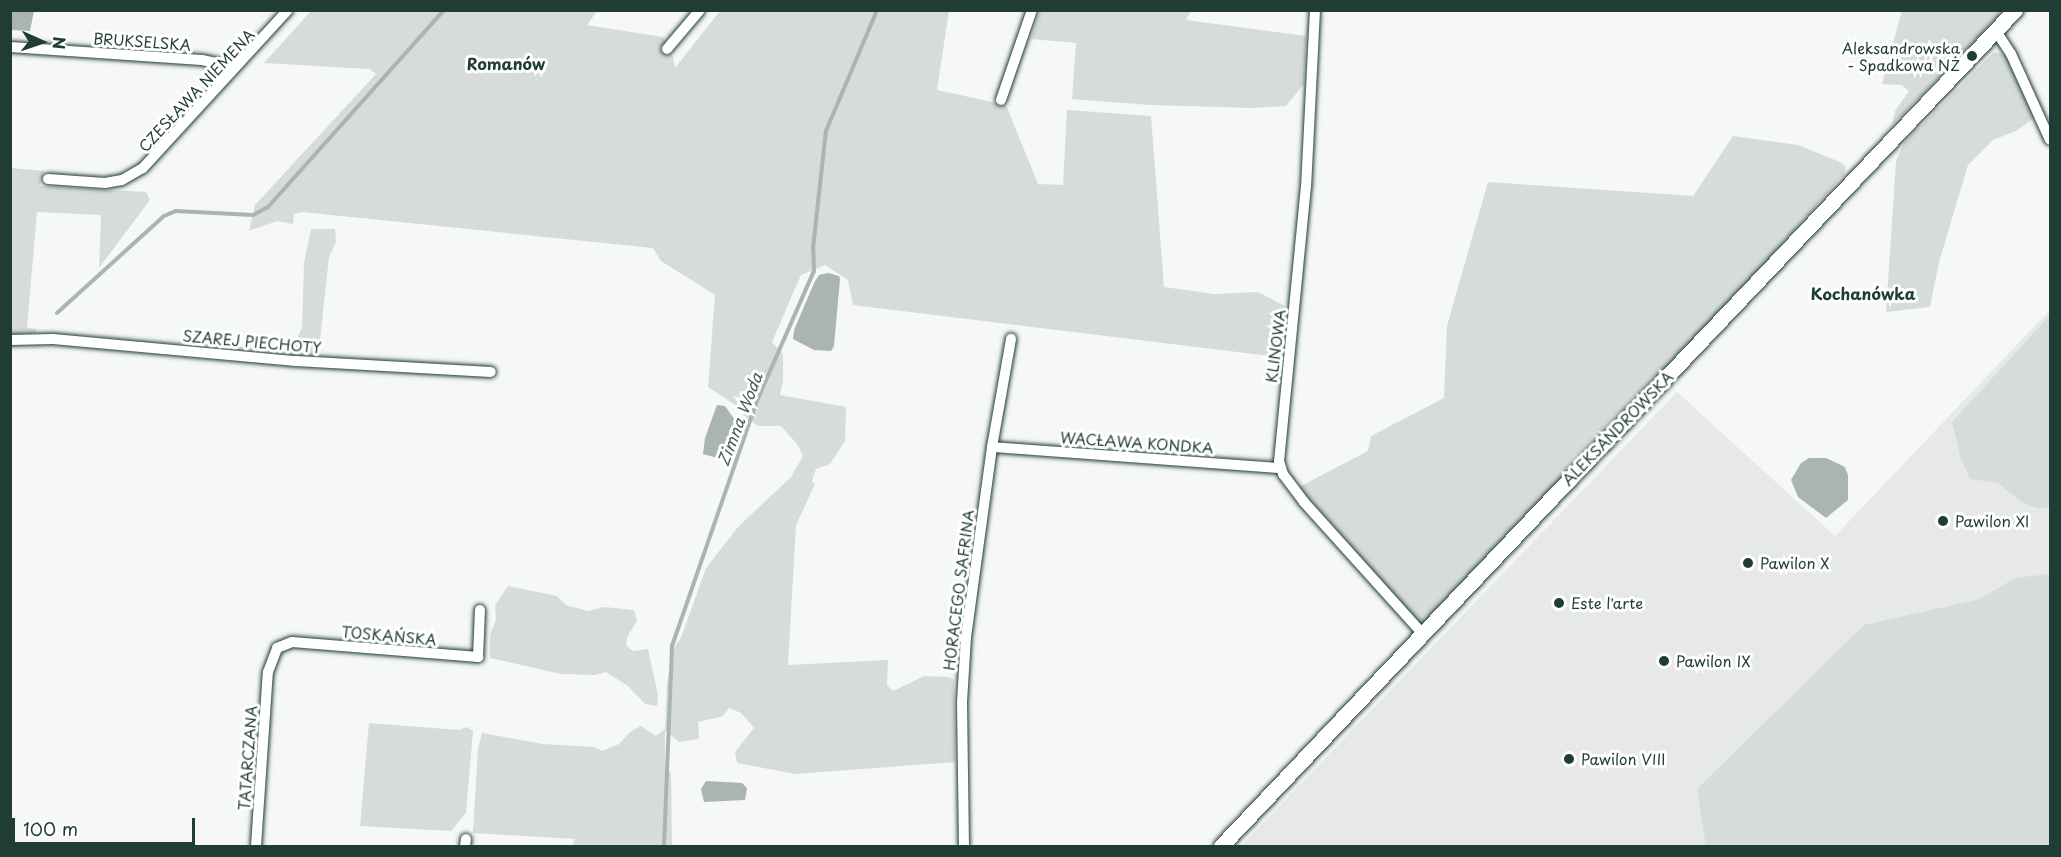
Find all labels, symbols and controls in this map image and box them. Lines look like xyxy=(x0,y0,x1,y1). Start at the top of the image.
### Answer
north arrow xyxy=(12,12,72,72)
street label: CZESŁAWA NIEMENA xyxy=(134,25,258,155)
street label: BRUKSELSKA xyxy=(92,29,192,53)
text: N xyxy=(48,36,72,50)
place label: Aleksandrowska - Spadkowa NŻ xyxy=(1842,38,1960,73)
marker: Aleksandrowska - Spadkowa NŻ xyxy=(1965,49,1979,63)
district label: Romanów xyxy=(467,53,545,73)
district label: Kochanówka xyxy=(1811,283,1915,303)
street label: KLINOWA xyxy=(1262,308,1288,384)
street label: SZAREJ PIECHOTY xyxy=(181,326,323,356)
street label: ALEKSANDROWSKA xyxy=(1558,367,1676,489)
water label: Zimna Woda xyxy=(713,370,765,468)
street label: WACŁAWA KONDKA xyxy=(1060,428,1214,456)
street label: HORACEGO SAFRINA xyxy=(939,508,977,672)
place label: Pawilon XI xyxy=(1955,512,2030,530)
marker: Pawilon XI xyxy=(1936,514,1950,528)
place label: Pawilon X xyxy=(1760,554,1831,572)
marker: Pawilon X xyxy=(1741,556,1755,570)
place label: Este l'arte xyxy=(1571,594,1643,612)
marker: Este l'arte xyxy=(1552,596,1566,610)
street label: TOSKAŃSKA xyxy=(341,622,437,648)
place label: Pawilon IX xyxy=(1676,652,1751,670)
marker: Pawilon IX xyxy=(1657,654,1671,668)
street label: TATARCZANA xyxy=(234,705,260,811)
place label: Pawilon VIII xyxy=(1581,750,1666,768)
marker: Pawilon VIII xyxy=(1562,752,1576,766)
scale bar xyxy=(15,806,198,844)
text: 100 m xyxy=(23,815,78,842)

